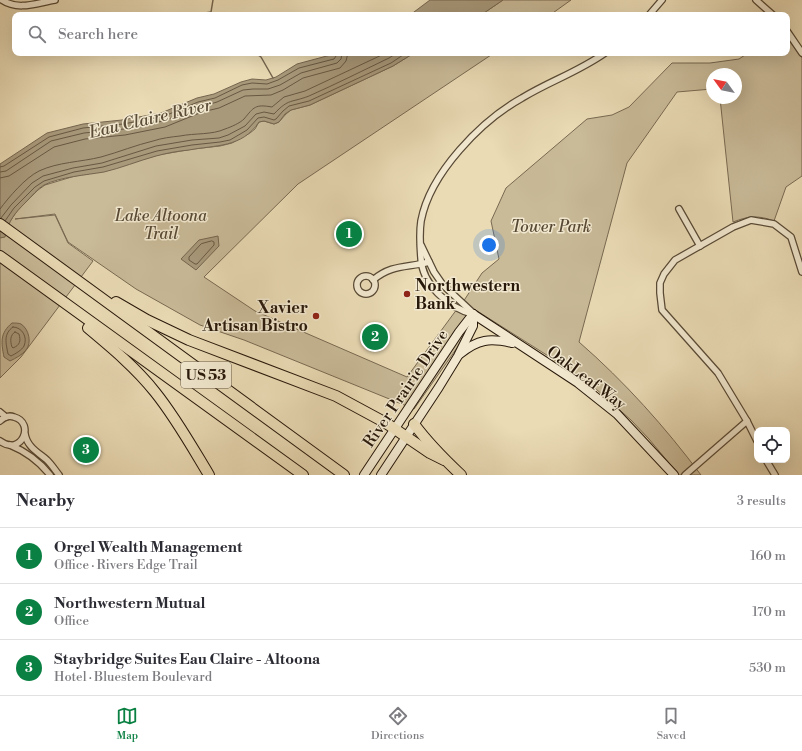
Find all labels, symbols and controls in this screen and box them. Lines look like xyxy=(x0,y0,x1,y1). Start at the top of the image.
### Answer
search box xyxy=(12,12,790,56)
icon: search xyxy=(26,23,48,45)
text: Search here xyxy=(58,25,138,44)
north arrow xyxy=(706,68,742,104)
water label: Eau Claire River xyxy=(86,94,214,144)
park label: Lake Altoona Trail xyxy=(114,206,207,244)
park label: Tower Park xyxy=(511,217,591,237)
pin: 1 xyxy=(336,219,362,249)
your location xyxy=(479,235,499,255)
place label: Northwestern Bank xyxy=(415,276,520,314)
marker: Northwestern Bank xyxy=(402,289,412,299)
place label: Xavier Artisan Bistro xyxy=(201,298,308,336)
marker: Xavier Artisan Bistro xyxy=(311,311,321,321)
pin: 2 xyxy=(362,322,388,352)
street label: River Prairie Drive xyxy=(359,326,453,451)
street label: OakLeaf Way xyxy=(543,342,630,414)
road number: US 53 xyxy=(181,362,231,388)
map controls xyxy=(754,427,790,463)
button: locate xyxy=(754,427,790,463)
pin: 3 xyxy=(73,435,99,465)
text: Nearby xyxy=(16,490,75,512)
text: 3 results xyxy=(737,493,786,509)
text: Orgel Wealth Management xyxy=(54,538,242,557)
text: 1 xyxy=(26,548,32,564)
text: 160 m xyxy=(750,548,786,564)
text: Office · Rivers Edge Trail xyxy=(54,557,198,573)
text: Northwestern Mutual xyxy=(54,594,206,613)
text: 2 xyxy=(25,604,33,620)
text: 170 m xyxy=(752,604,786,620)
text: Office xyxy=(54,613,89,629)
text: Staybridge Suites Eau Claire - Altoona xyxy=(54,650,320,669)
text: 3 xyxy=(25,660,33,676)
text: 530 m xyxy=(749,660,786,676)
text: Hotel · Bluestem Boulevard xyxy=(54,669,212,685)
tab: Map xyxy=(116,705,138,743)
tab: Directions xyxy=(371,705,424,743)
tab: Saved xyxy=(657,705,686,743)

